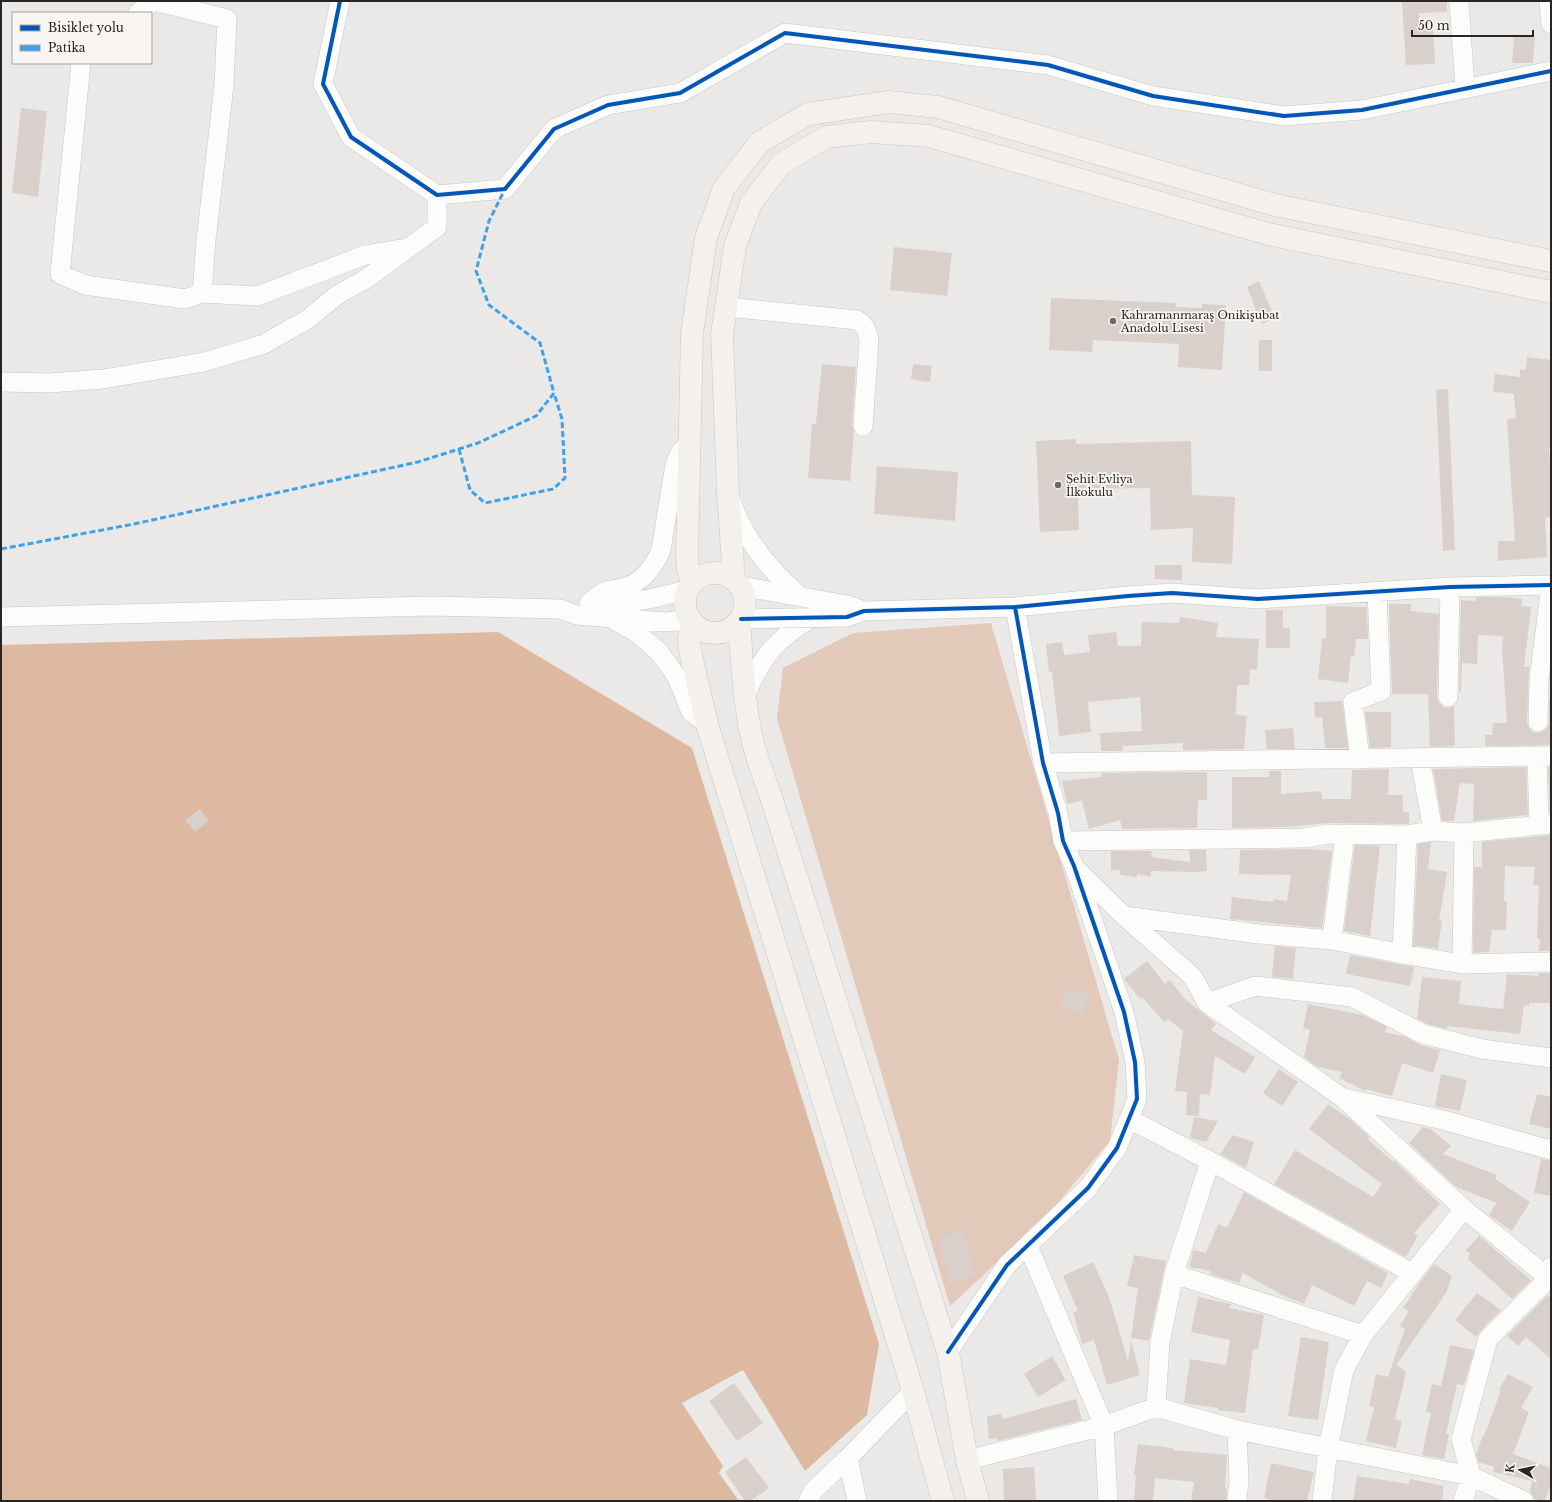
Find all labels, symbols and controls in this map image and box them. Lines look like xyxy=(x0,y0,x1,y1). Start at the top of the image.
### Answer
legend xyxy=(12,12,152,64)
scale bar xyxy=(1412,12,1533,38)
text: 50 m xyxy=(1418,18,1450,33)
text: Bisiklet yolu xyxy=(48,20,124,35)
text: Patika xyxy=(48,40,86,55)
place label: Kahramanmaraş Onikişubat Anadolu Lisesi xyxy=(1120,308,1280,335)
marker: Kahramanmaraş Onikişubat Anadolu Lisesi xyxy=(1108,316,1118,326)
place label: Şehit Evliya İlkokulu xyxy=(1066,472,1134,499)
marker: Şehit Evliya İlkokulu xyxy=(1053,480,1063,490)
north arrow xyxy=(1500,1450,1540,1490)
text: K xyxy=(1503,1462,1518,1474)

